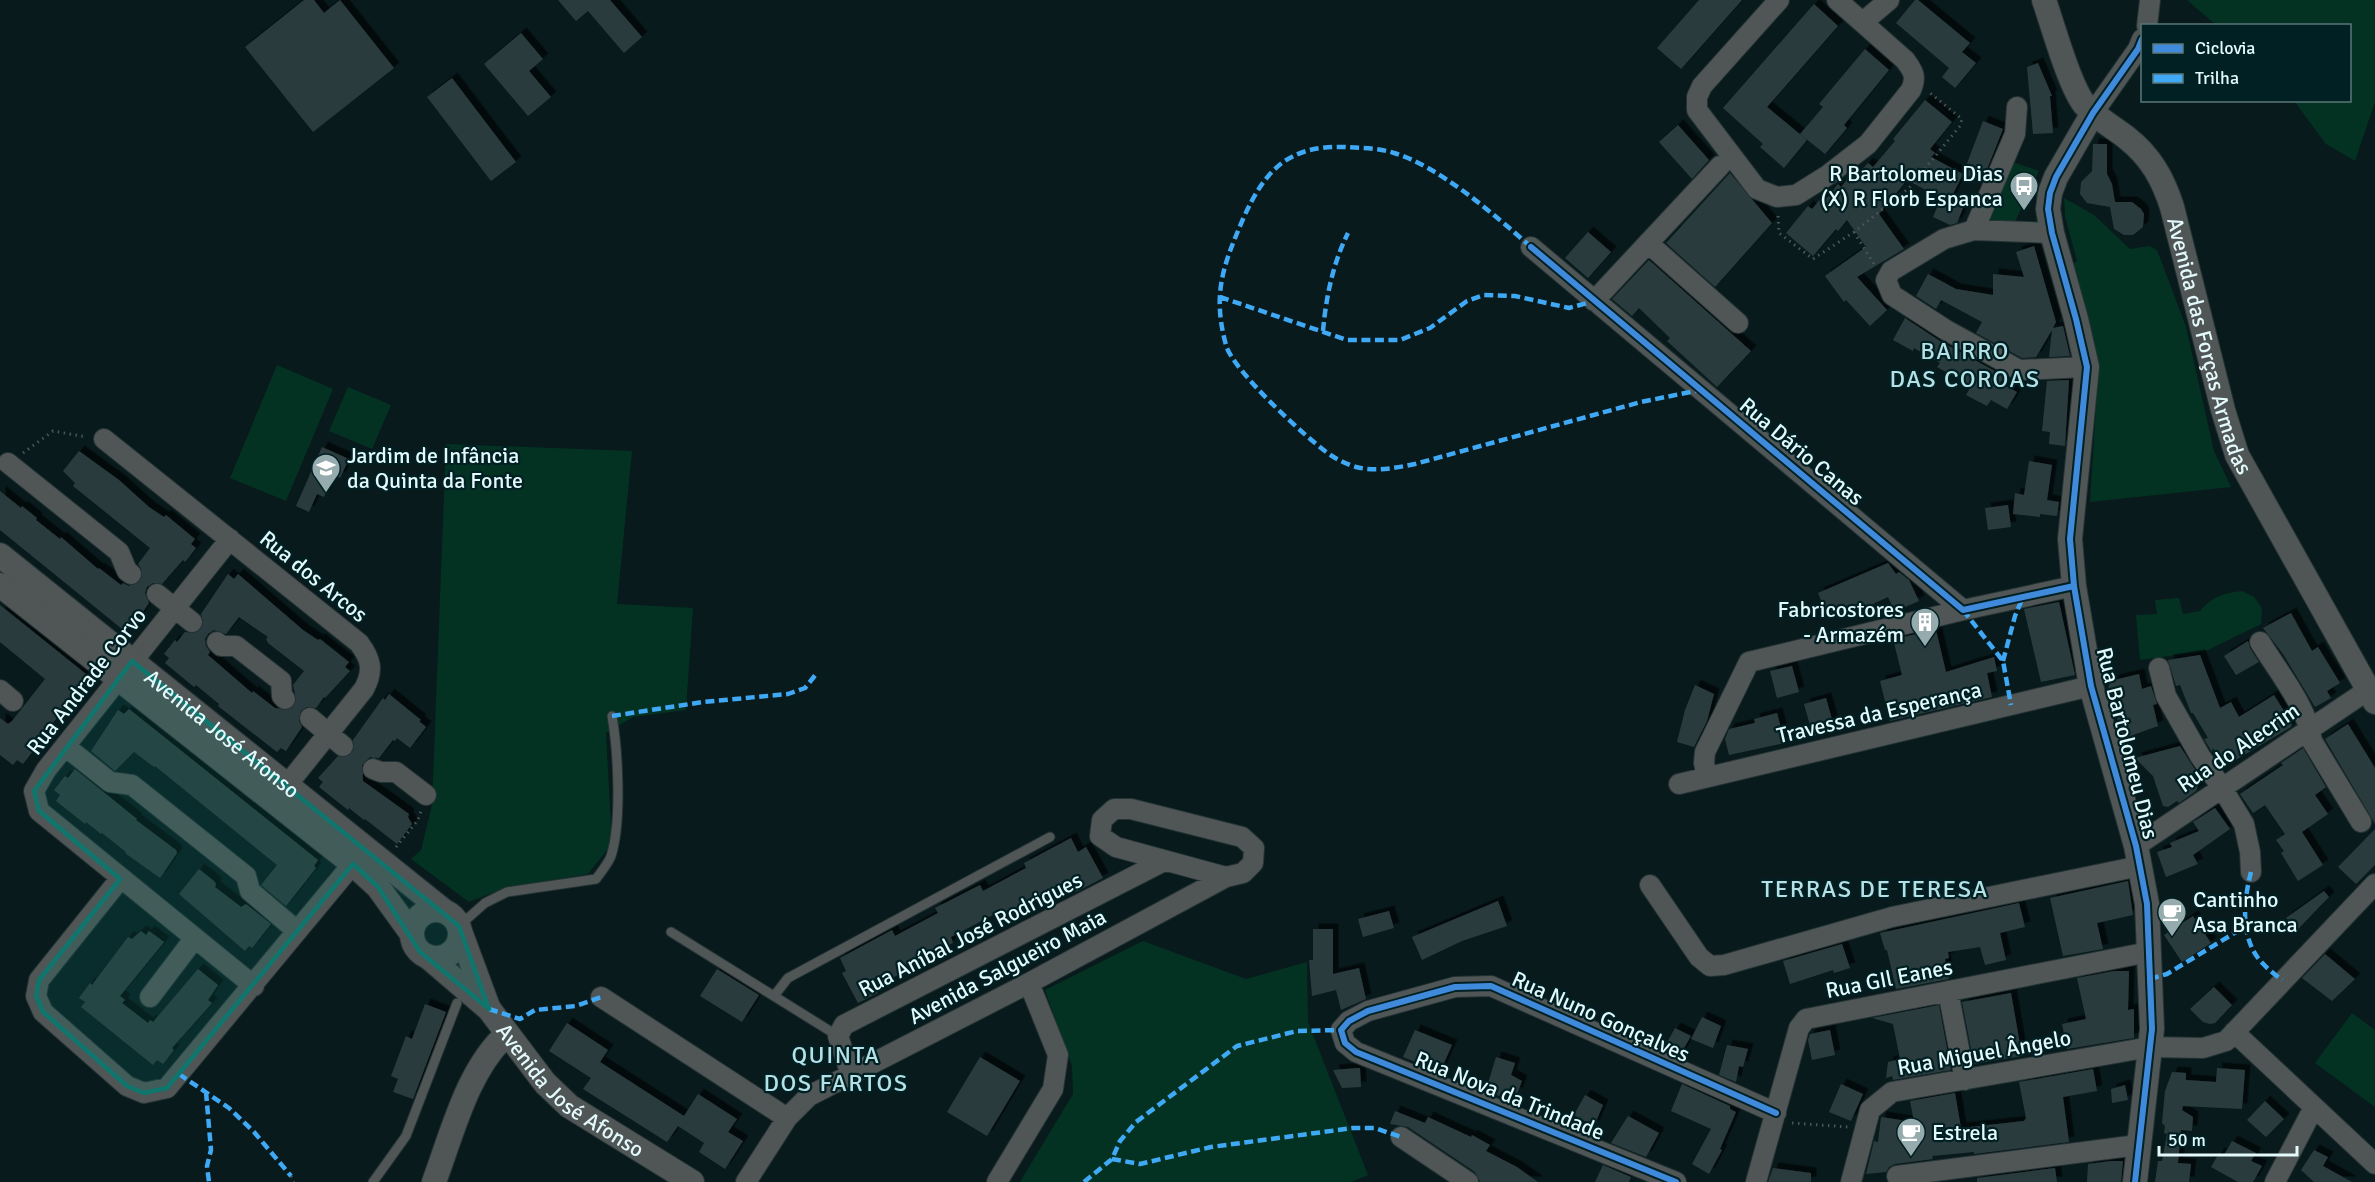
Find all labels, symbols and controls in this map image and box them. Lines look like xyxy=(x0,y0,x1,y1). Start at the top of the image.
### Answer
legend xyxy=(2141,24,2351,102)
text: Ciclovia xyxy=(2195,37,2255,59)
text: Trilha xyxy=(2195,67,2239,89)
place label: R Bartolomeu Dias (X) R Florb Espanca xyxy=(1821,160,2003,212)
bus stop icon: R Bartolomeu Dias (X) R Florb Espanca xyxy=(2008,170,2040,212)
street label: Avenida das Forças Armadas xyxy=(2161,214,2258,479)
district label: BAIRRO DAS COROAS xyxy=(1889,336,2041,394)
street label: Rua Dário Canas xyxy=(1734,392,1869,511)
place label: Jardim de Infância da Quinta da Fonte xyxy=(347,442,523,494)
school or university icon: Jardim de Infância da Quinta da Fonte xyxy=(310,452,342,494)
street label: Rua dos Arcos xyxy=(254,525,373,628)
place label: Fabricostores - Armazém xyxy=(1778,596,1904,648)
street label: Rua Andrade Corvo xyxy=(21,603,152,760)
building icon: Fabricostores - Armazém xyxy=(1909,606,1941,648)
street label: Rua Bartolomeu Dias xyxy=(2091,644,2164,842)
street label: Avenida José Afonso xyxy=(139,663,305,804)
street label: Travessa da Esperança xyxy=(1774,676,1984,749)
street label: Rua do Alecrim xyxy=(2172,697,2304,798)
street label: Rua Aníbal José Rodrigues xyxy=(854,866,1087,1003)
district label: TERRAS DE TERESA xyxy=(1761,874,1989,904)
place label: Cantinho Asa Branca xyxy=(2193,886,2298,938)
cafe icon: Cantinho Asa Branca xyxy=(2156,896,2188,938)
street label: Avenida Salgueiro Maia xyxy=(904,903,1111,1030)
street label: Rua GIl Eanes xyxy=(1823,953,1955,1004)
street label: Rua Nuno Gonçalves xyxy=(1508,965,1694,1068)
street label: Avenida José Afonso xyxy=(490,1018,649,1163)
street label: Rua Miguel Ângelo xyxy=(1895,1024,2073,1081)
district label: QUINTA DOS FARTOS xyxy=(763,1040,909,1098)
street label: Rua Nova da Trindade xyxy=(1411,1045,1609,1146)
cafe icon: Estrela xyxy=(1895,1116,1927,1158)
place label: Estrela xyxy=(1932,1119,1998,1146)
scale bar xyxy=(2159,1119,2297,1157)
text: 50 m xyxy=(2168,1129,2206,1151)

